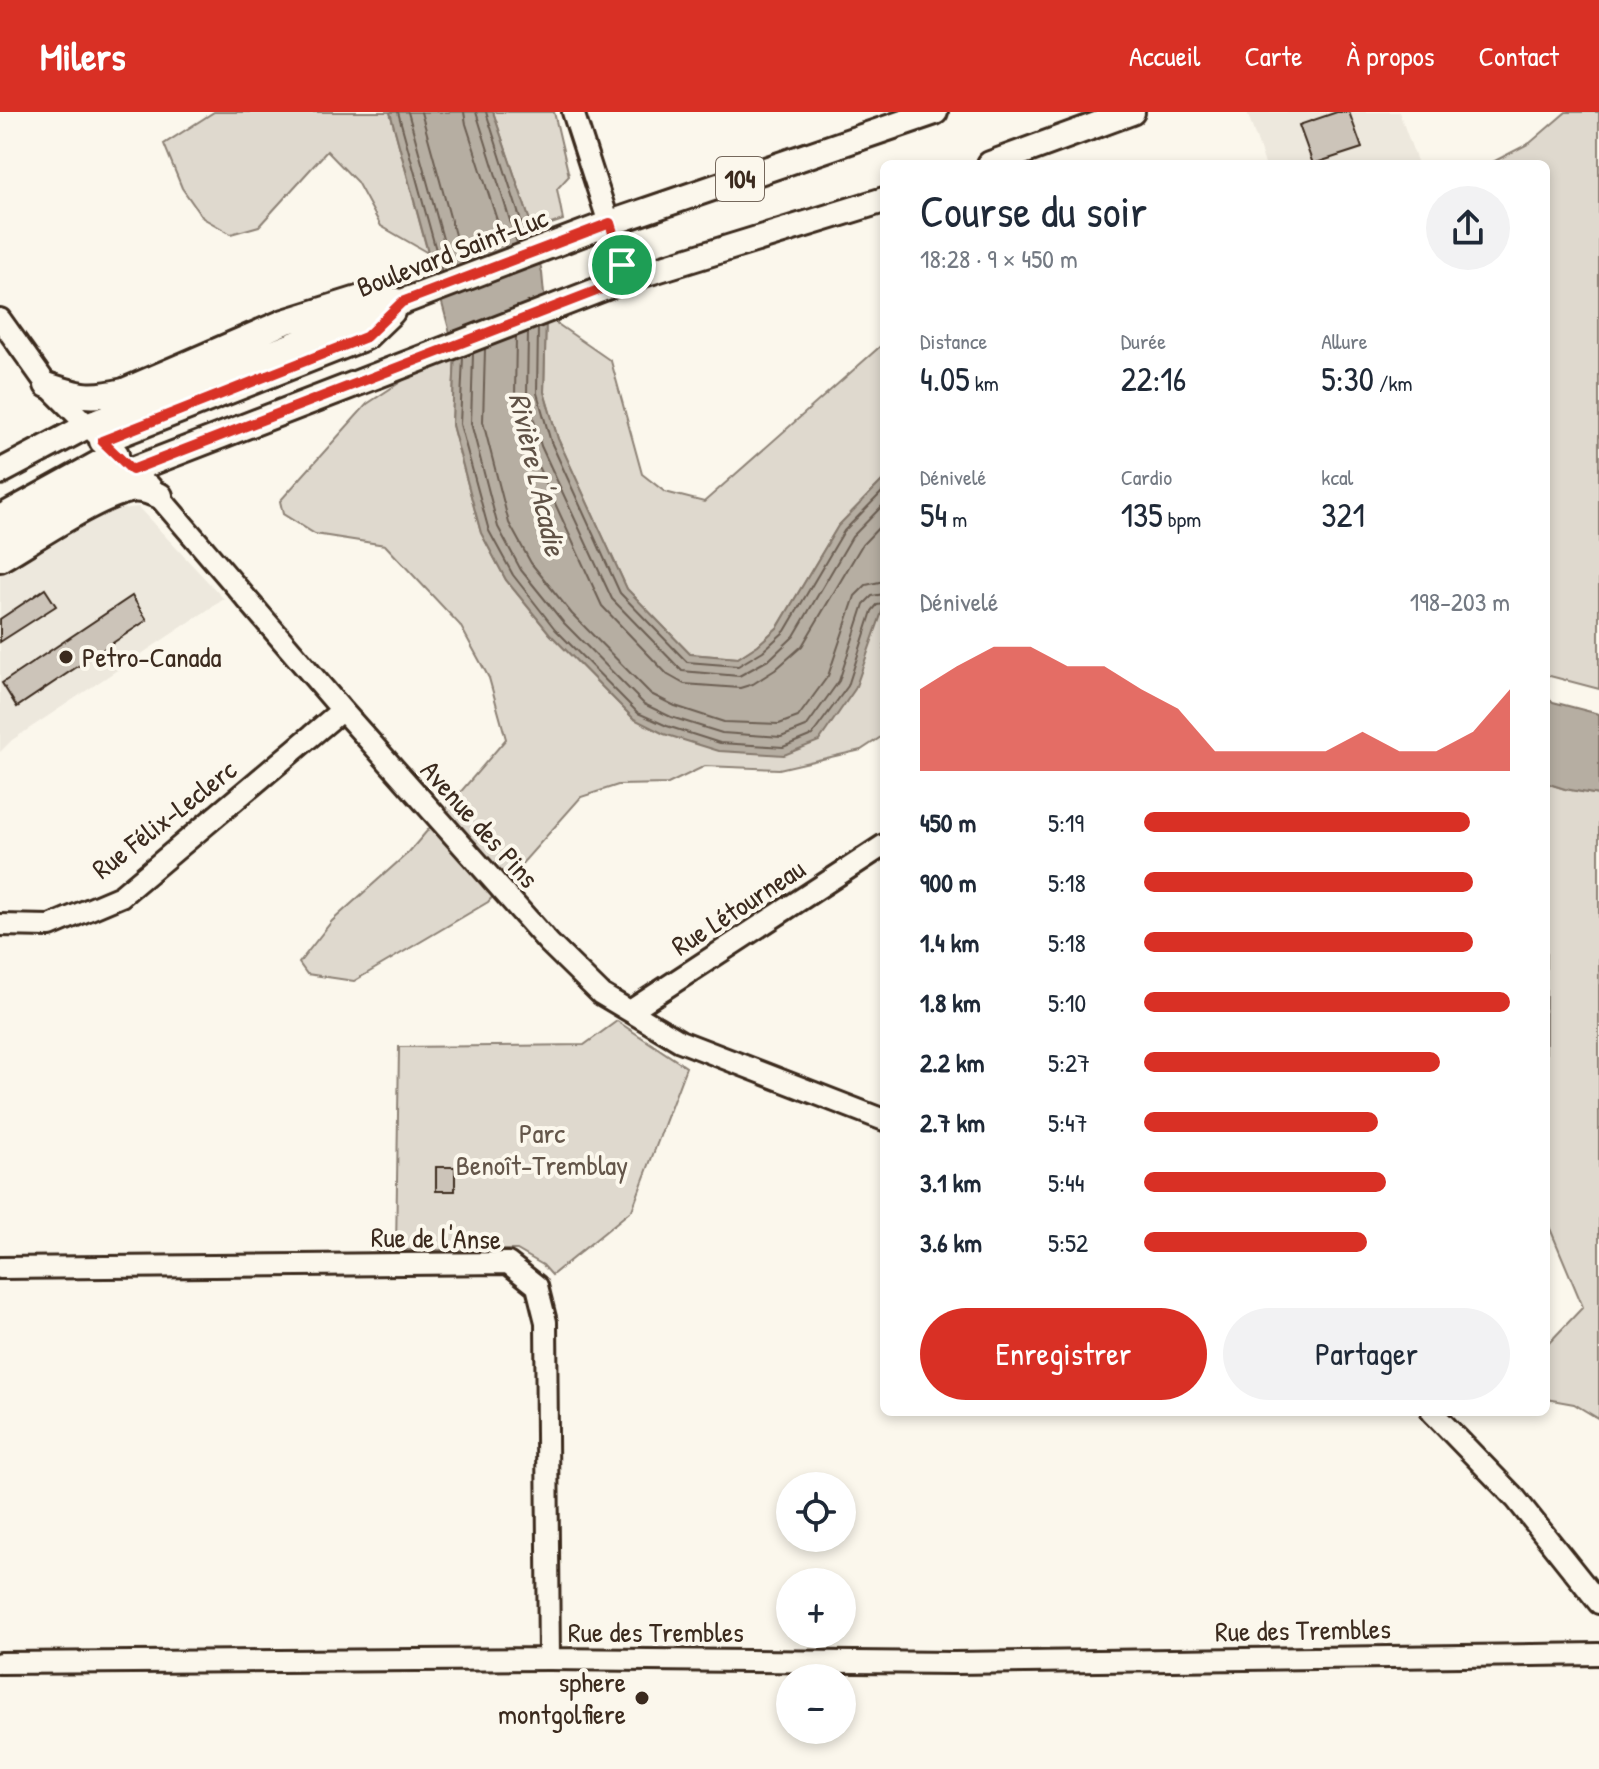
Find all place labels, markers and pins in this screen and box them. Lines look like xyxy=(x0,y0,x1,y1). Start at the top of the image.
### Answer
pin xyxy=(588,231,656,299)
place label: Petro-Canada xyxy=(82,638,221,676)
marker: Petro-Canada xyxy=(57,648,75,666)
place label: sphere montgolfiere xyxy=(498,1663,626,1733)
marker: sphere montgolfiere xyxy=(633,1689,651,1707)

